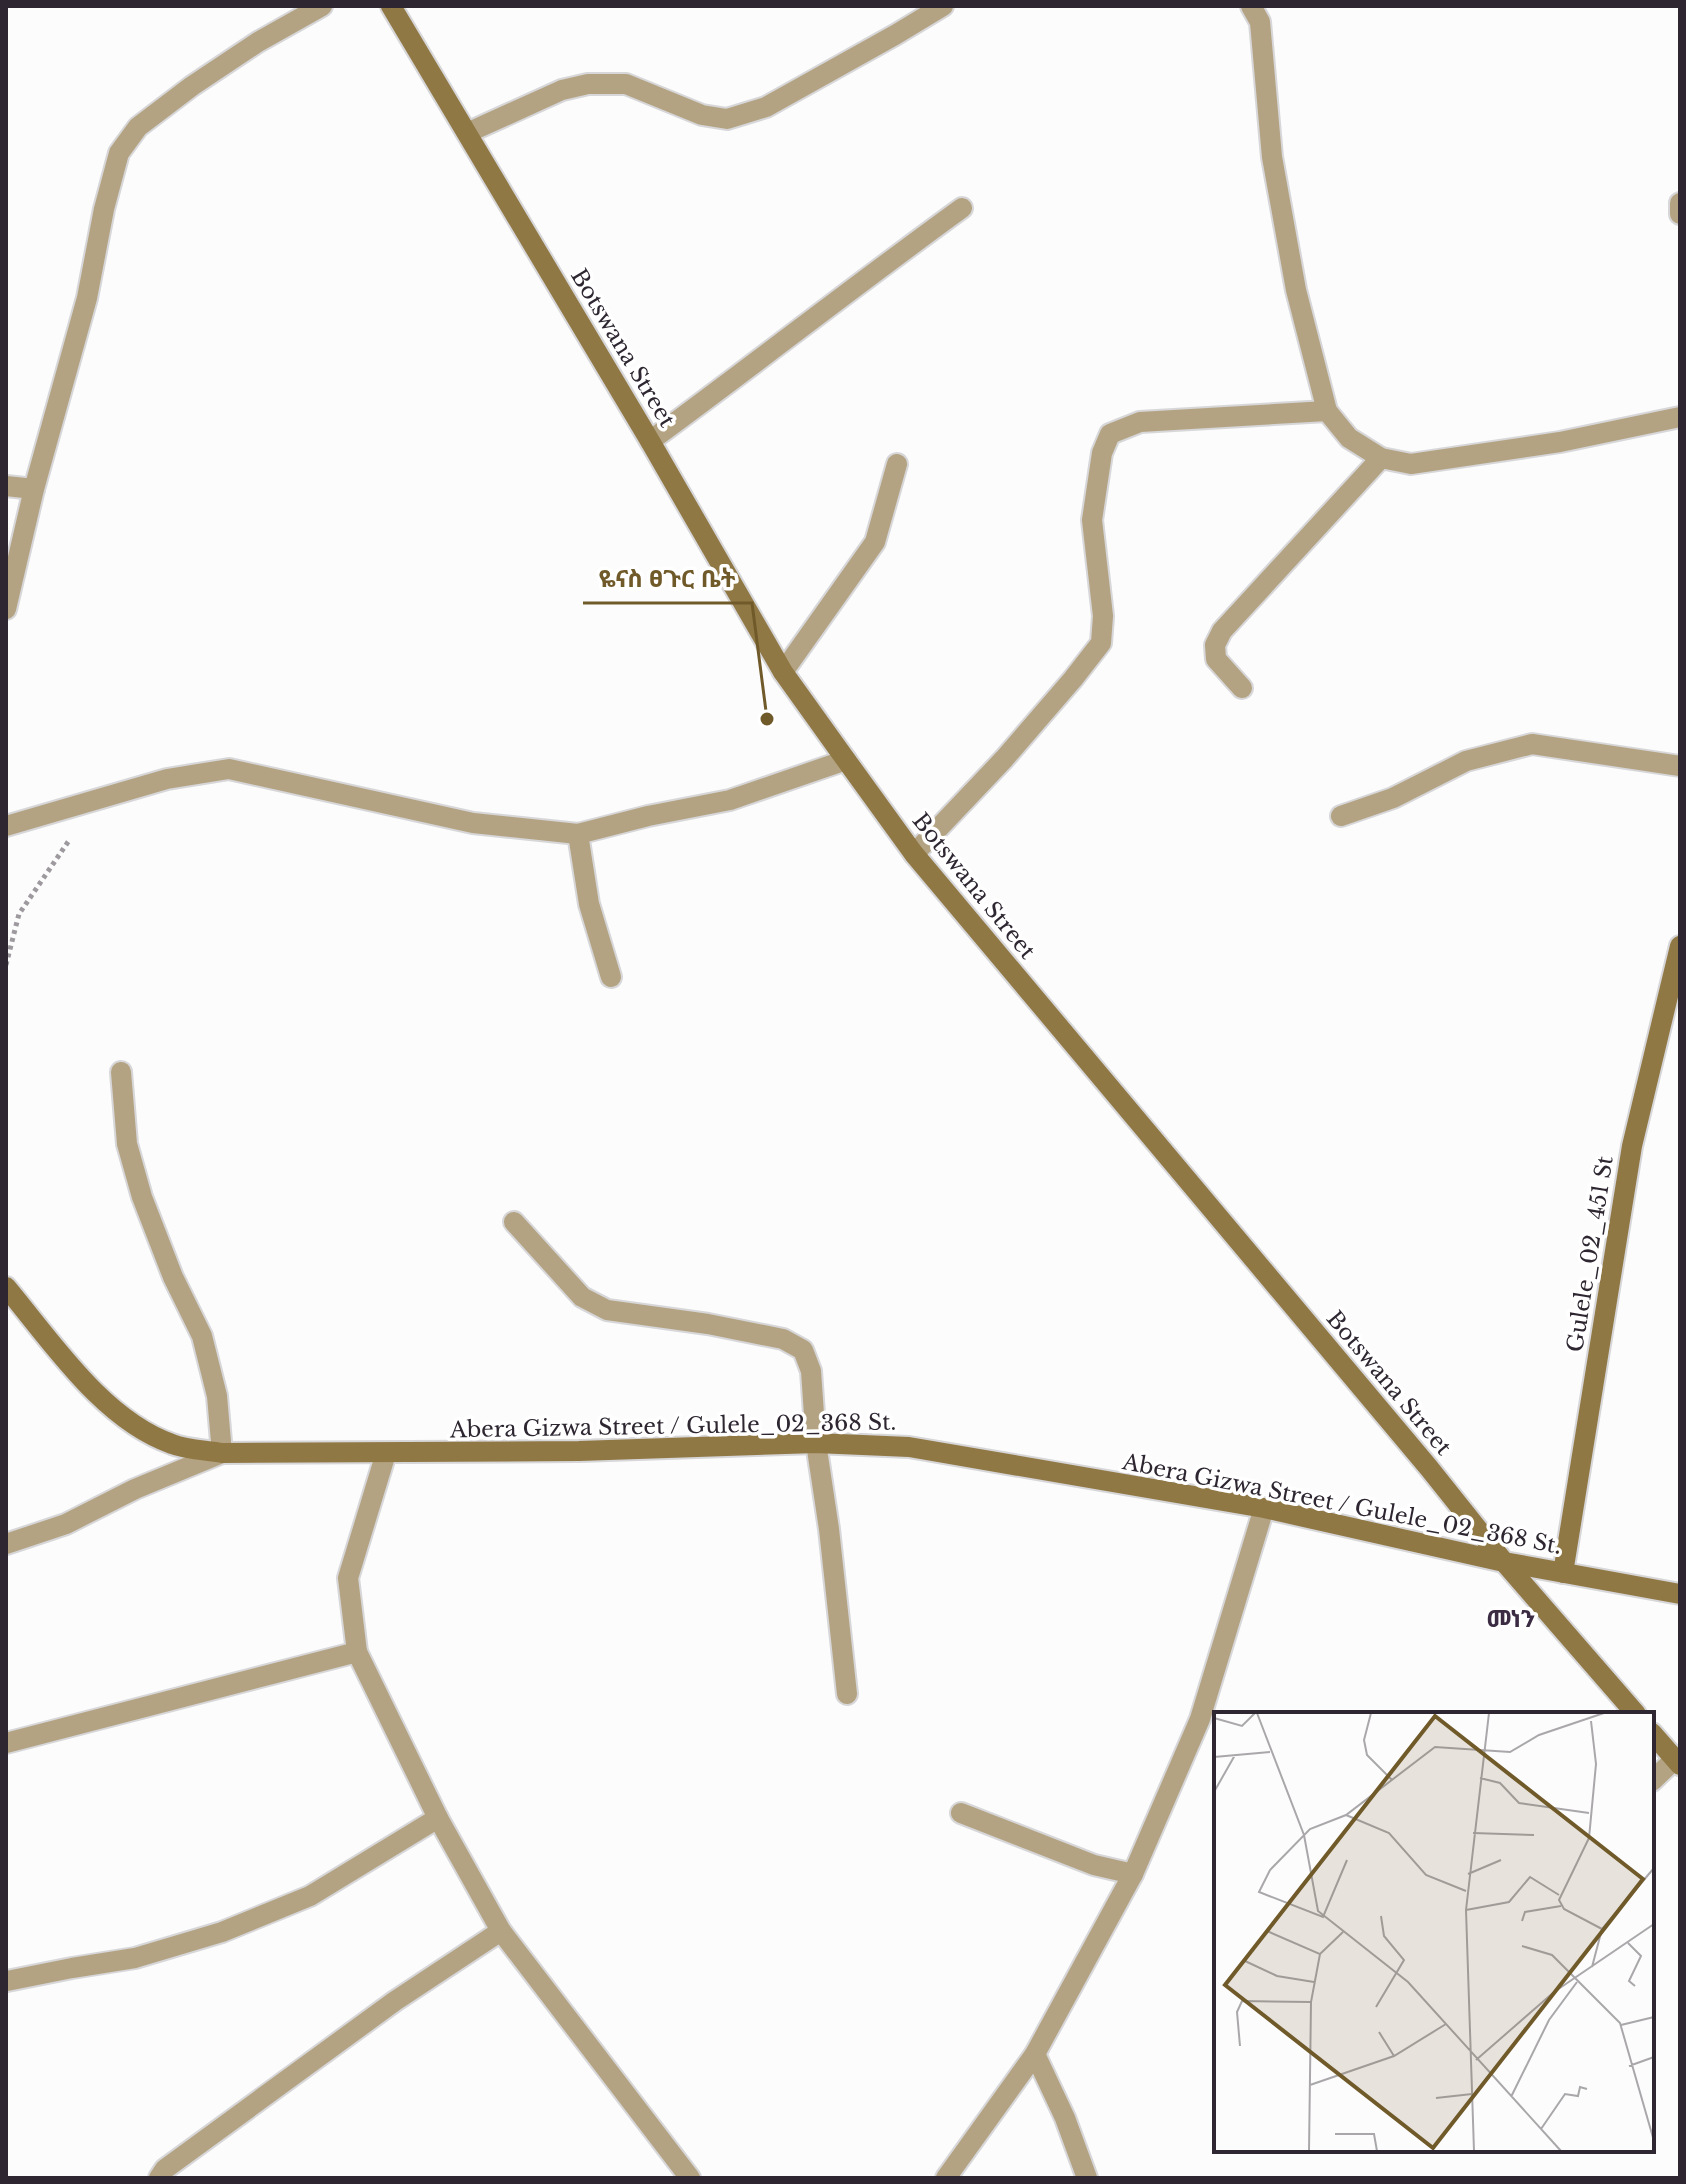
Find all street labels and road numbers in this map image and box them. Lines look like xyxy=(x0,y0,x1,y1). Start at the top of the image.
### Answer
street label: Botswana Street xyxy=(565,264,681,433)
street label: Botswana Street xyxy=(907,808,1041,965)
street label: Gulele_02_451 St xyxy=(1561,1153,1619,1354)
street label: Botswana Street xyxy=(1321,1305,1458,1461)
street label: Abera Gizwa Street / Gulele_02_368 St. xyxy=(449,1409,896,1443)
street label: Abera Gizwa Street / Gulele_02_368 St. xyxy=(1119,1448,1564,1560)

